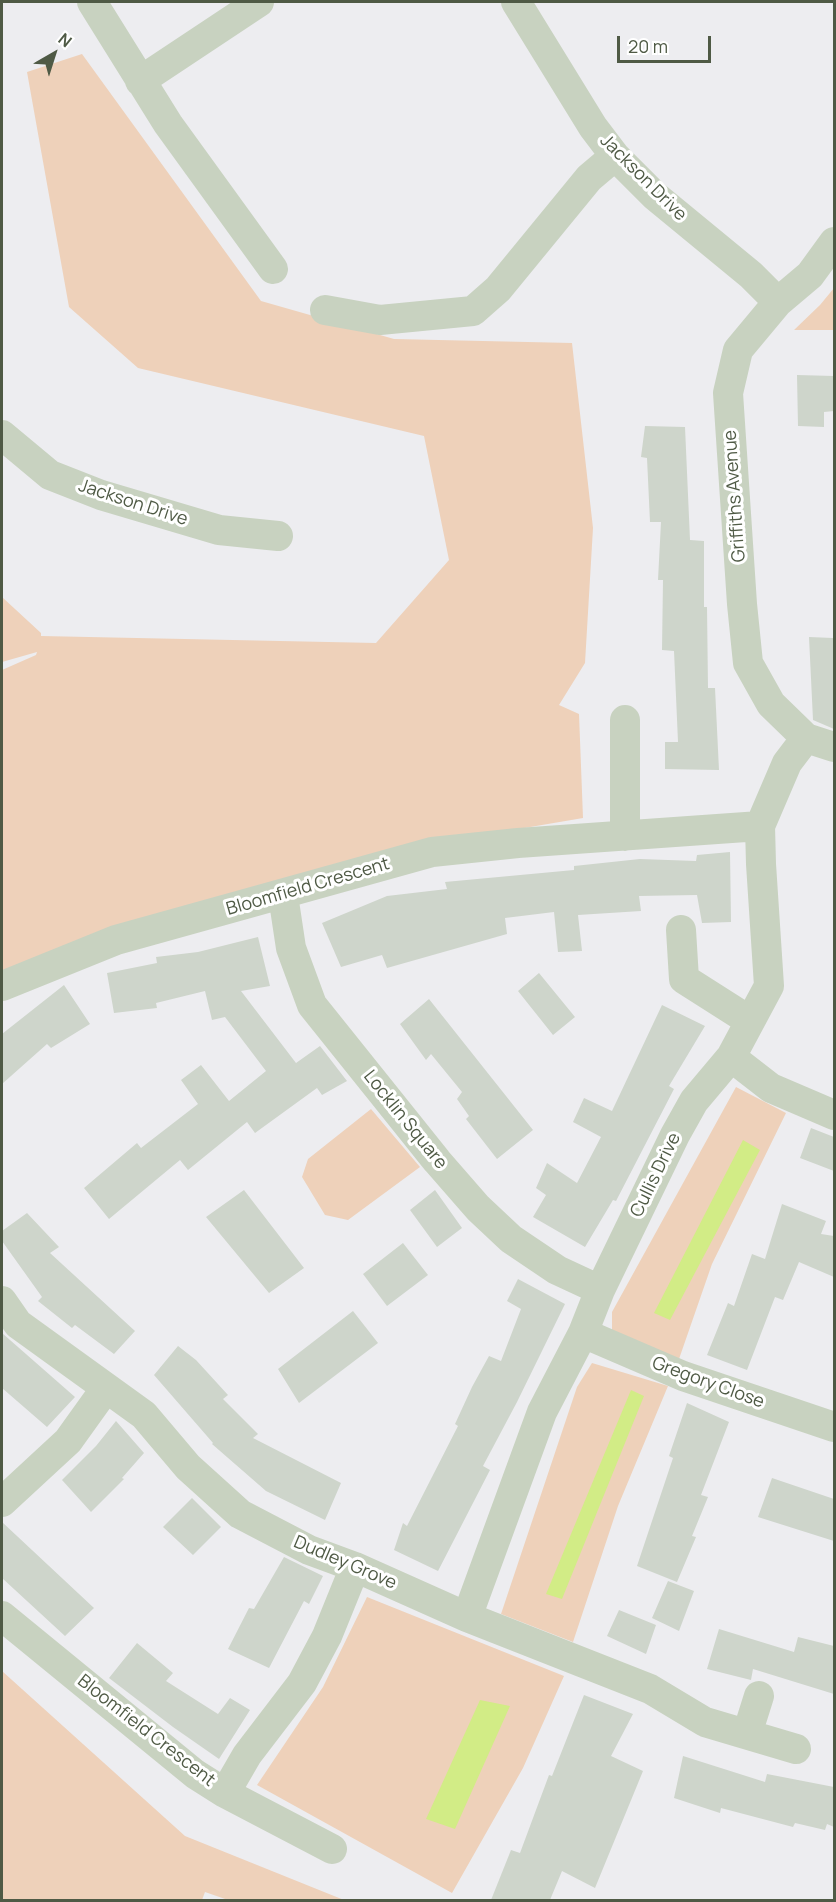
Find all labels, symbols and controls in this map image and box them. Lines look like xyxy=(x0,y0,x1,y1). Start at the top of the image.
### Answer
north arrow xyxy=(24,24,84,84)
scale bar xyxy=(620,24,714,62)
text: N xyxy=(54,28,77,52)
text: 20 m xyxy=(628,34,668,58)
street label: Jackson Drive xyxy=(595,130,691,226)
street label: Griffiths Avenue xyxy=(720,429,750,563)
street label: Jackson Drive xyxy=(76,475,190,531)
street label: Bloomfield Crescent xyxy=(224,853,392,921)
street label: Locklin Square xyxy=(359,1066,451,1174)
street label: Cullis Drive xyxy=(626,1129,686,1221)
street label: Gregory Close xyxy=(649,1353,767,1413)
street label: Dudley Grove xyxy=(290,1532,400,1594)
street label: Bloomfield Crescent xyxy=(73,1671,219,1791)

